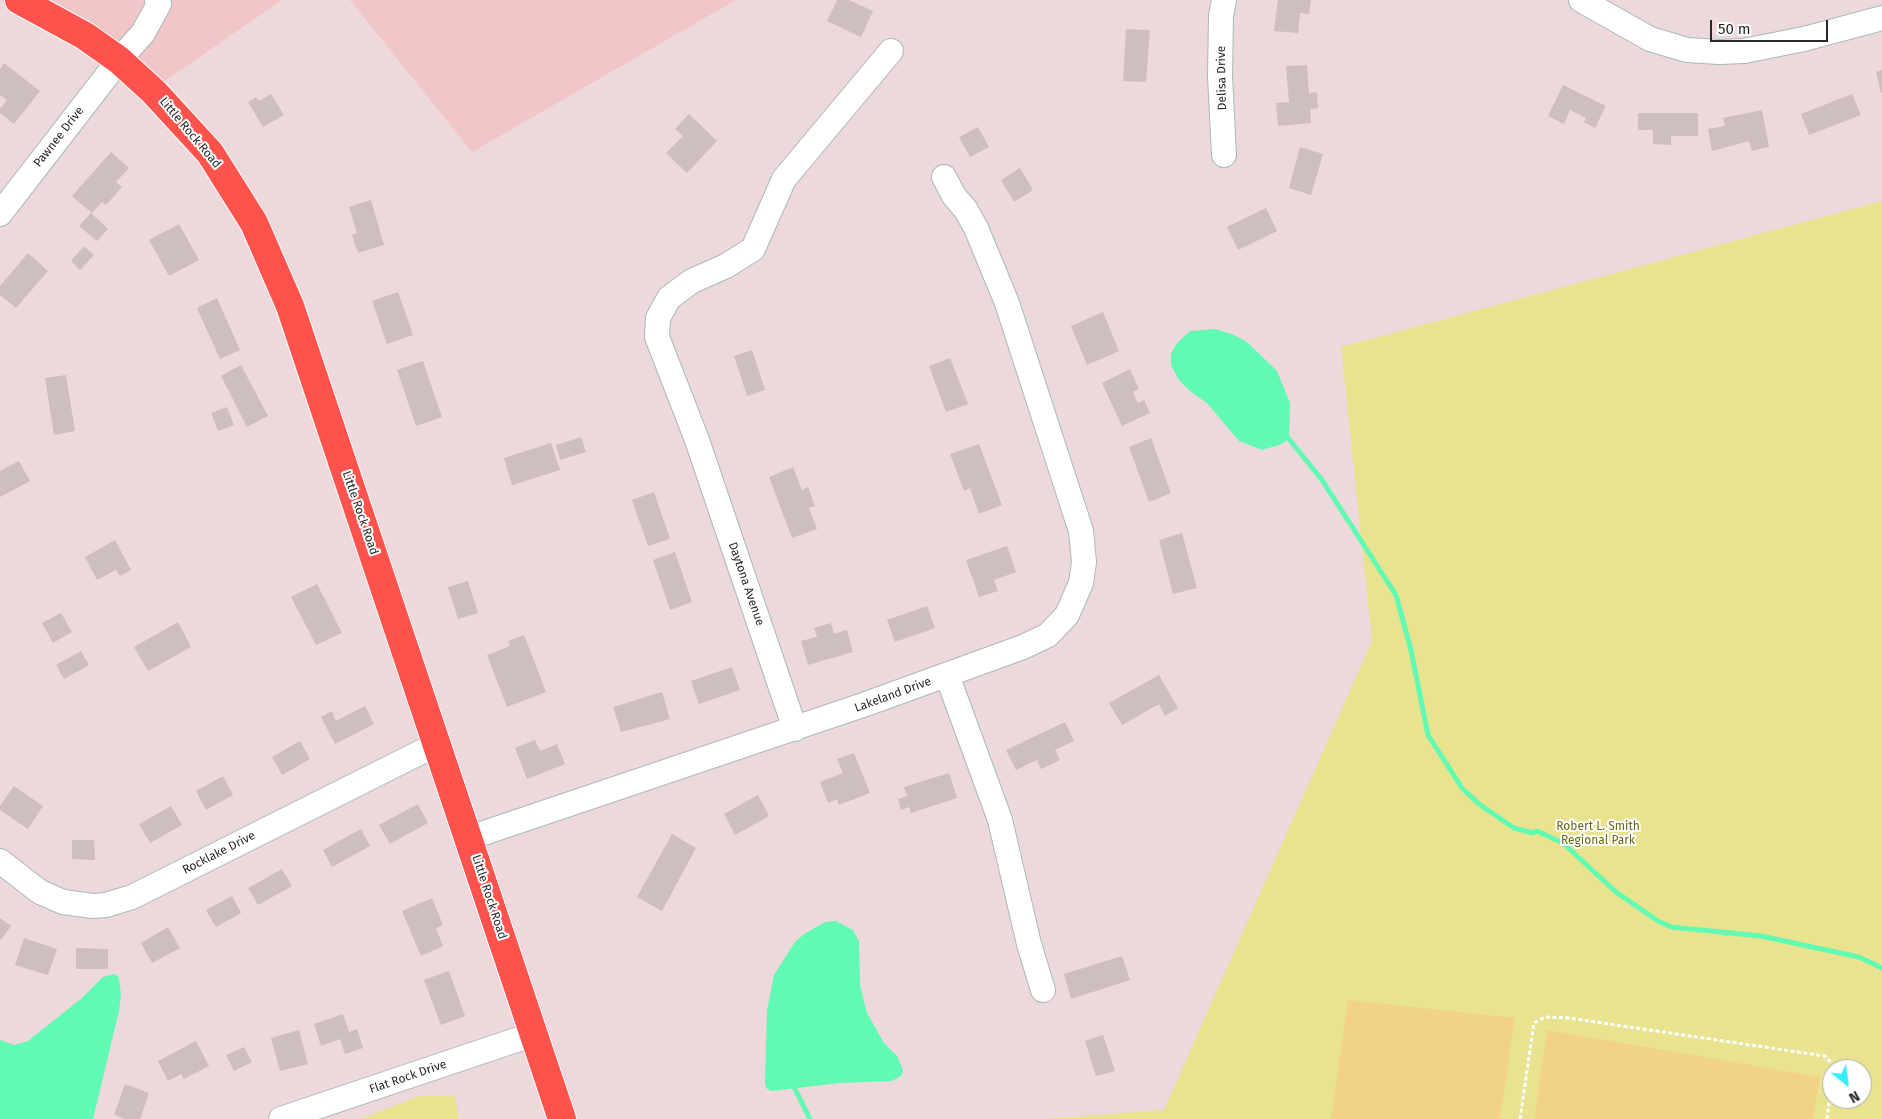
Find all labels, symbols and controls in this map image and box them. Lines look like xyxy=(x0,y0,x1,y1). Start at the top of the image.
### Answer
scale bar xyxy=(1712,10,1830,42)
text: 50 m xyxy=(1718,20,1751,38)
street label: Delisa Drive xyxy=(1214,46,1230,110)
street label: Little Rock Road xyxy=(156,95,224,171)
street label: Pawnee Drive xyxy=(31,104,87,170)
street label: Little Rock Road xyxy=(339,469,381,557)
street label: Daytona Avenue xyxy=(725,540,767,628)
street label: Lakeland Drive xyxy=(853,674,933,716)
park label: Robert L. Smith Regional Park xyxy=(1556,820,1640,848)
street label: Rocklake Drive xyxy=(180,828,258,878)
street label: Little Rock Road xyxy=(469,853,509,941)
street label: Flat Rock Drive xyxy=(368,1057,448,1097)
north arrow xyxy=(1822,1059,1872,1109)
text: N xyxy=(1846,1087,1862,1106)

